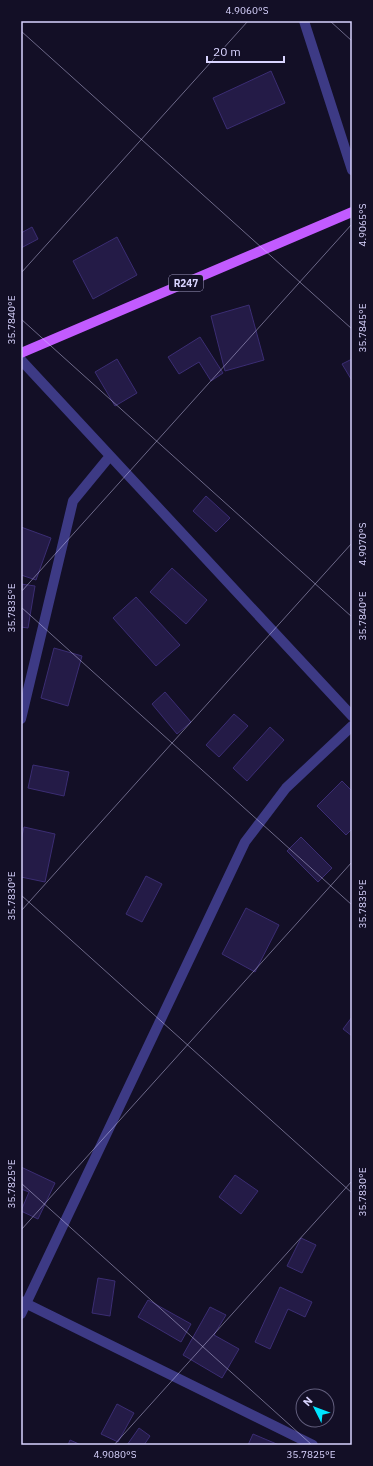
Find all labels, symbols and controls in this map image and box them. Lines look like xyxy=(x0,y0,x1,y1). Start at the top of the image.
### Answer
text: 4.9060°S xyxy=(225,4,269,17)
scale bar xyxy=(207,38,284,64)
text: 20 m xyxy=(213,44,241,59)
text: 4.9065°S xyxy=(356,203,369,247)
road number: R247 xyxy=(169,275,203,291)
text: 35.7840°E xyxy=(5,295,18,345)
text: 35.7845°E xyxy=(356,303,369,353)
text: 4.9070°S xyxy=(356,522,369,566)
text: 35.7835°E xyxy=(5,583,18,633)
text: 35.7840°E xyxy=(356,591,369,641)
text: 35.7830°E xyxy=(5,871,18,921)
text: 35.7835°E xyxy=(356,879,369,929)
text: 35.7825°E xyxy=(5,1159,18,1209)
text: 35.7830°E xyxy=(356,1167,369,1217)
north arrow xyxy=(295,1388,335,1428)
text: N xyxy=(300,1394,315,1409)
text: 4.9080°S xyxy=(93,1448,137,1461)
text: 35.7825°E xyxy=(286,1448,336,1461)

